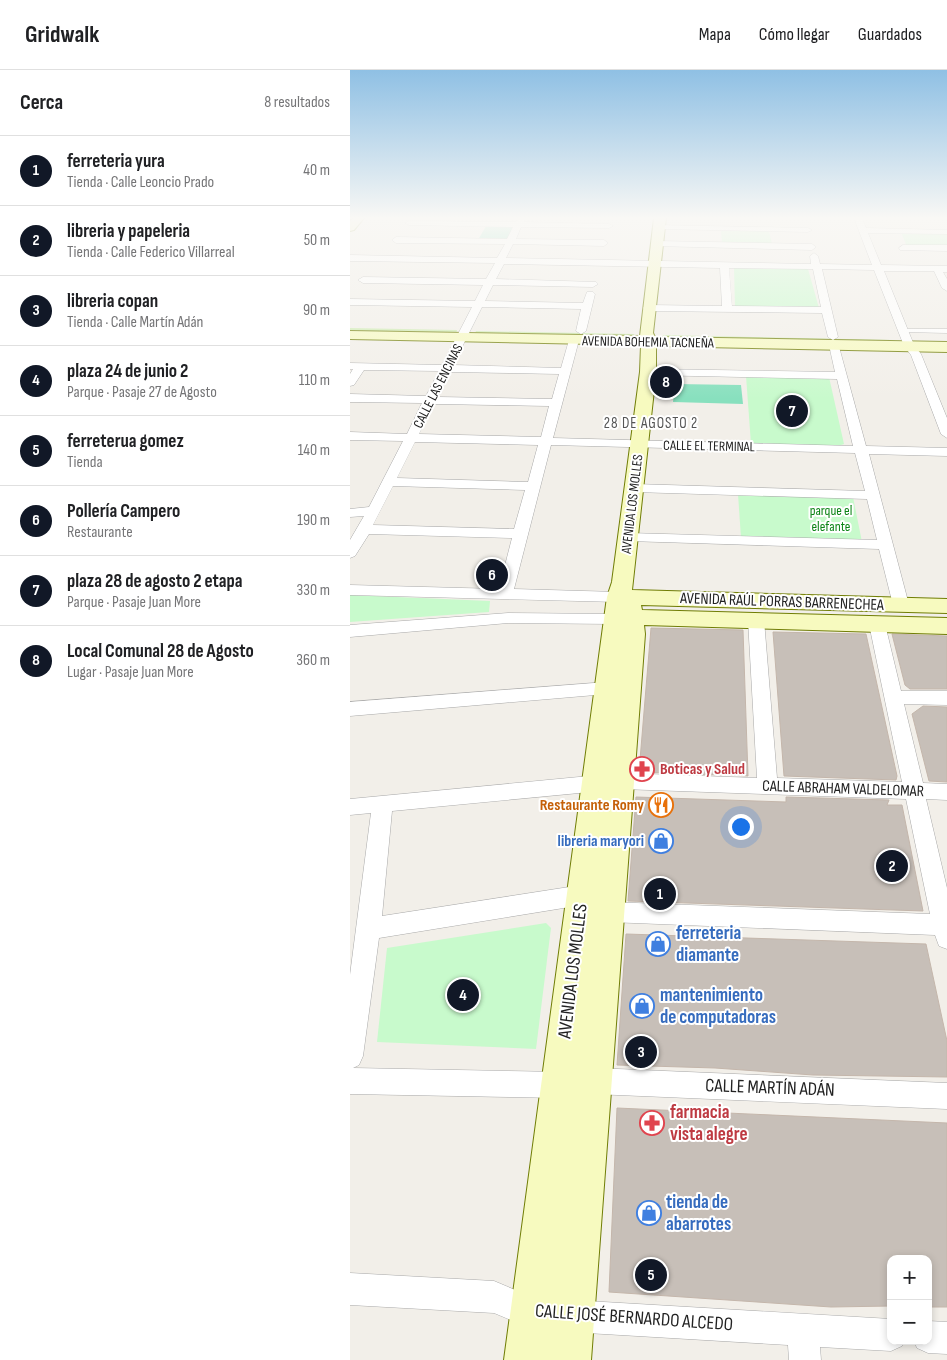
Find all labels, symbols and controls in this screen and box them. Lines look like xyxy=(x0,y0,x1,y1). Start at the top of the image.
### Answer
text: Gridwalk xyxy=(25,20,99,49)
text: Mapa xyxy=(699,24,731,45)
text: Cómo llegar xyxy=(759,24,830,45)
text: Guardados xyxy=(858,24,922,45)
text: Cerca xyxy=(20,90,63,115)
text: 8 resultados xyxy=(264,93,330,112)
text: ferreteria yura xyxy=(67,150,165,173)
text: 1 xyxy=(33,161,39,180)
text: 40 m xyxy=(303,161,330,180)
text: Tienda · Calle Leoncio Prado xyxy=(67,173,214,192)
text: libreria y papeleria xyxy=(67,220,190,243)
text: 2 xyxy=(32,231,40,250)
text: 50 m xyxy=(304,231,330,250)
text: Tienda · Calle Federico Villarreal xyxy=(67,243,235,262)
text: libreria copan xyxy=(67,290,158,313)
text: 3 xyxy=(32,301,40,320)
text: 90 m xyxy=(303,301,330,320)
text: Tienda · Calle Martín Adán xyxy=(67,313,203,332)
street label: AVENIDA BOHEMIA TACNEÑA xyxy=(581,332,715,352)
street label: CALLE LAS ENCINAS xyxy=(409,341,467,431)
text: plaza 24 de junio 2 xyxy=(67,360,188,383)
pin: 8 xyxy=(650,363,682,401)
text: 4 xyxy=(32,371,40,390)
text: 110 m xyxy=(299,371,330,390)
text: Parque · Pasaje 27 de Agosto xyxy=(67,383,217,402)
pin: 7 xyxy=(776,392,808,430)
district label: 28 DE AGOSTO 2 xyxy=(604,414,698,433)
text: ferreterua gomez xyxy=(67,430,184,453)
street label: CALLE EL TERMINAL xyxy=(663,437,755,455)
text: 5 xyxy=(32,441,40,460)
text: 140 m xyxy=(298,441,330,460)
text: Tienda xyxy=(67,453,103,472)
street label: AVENIDA LOS MOLLES xyxy=(617,453,647,556)
text: Pollería Campero xyxy=(67,500,180,523)
park label: parque el elefante xyxy=(810,502,852,535)
text: 6 xyxy=(32,511,40,530)
text: 190 m xyxy=(297,511,330,530)
text: Restaurante xyxy=(67,523,133,542)
pin: 6 xyxy=(476,556,508,594)
text: plaza 28 de agosto 2 etapa xyxy=(67,570,243,593)
text: 7 xyxy=(33,581,39,600)
text: 330 m xyxy=(297,581,330,600)
street label: AVENIDA RAÚL PORRAS BARRENECHEA xyxy=(679,589,884,615)
text: Parque · Pasaje Juan More xyxy=(67,593,201,612)
text: Local Comunal 28 de Agosto xyxy=(67,640,254,663)
text: 8 xyxy=(32,651,40,670)
text: 360 m xyxy=(296,651,330,670)
text: Lugar · Pasaje Juan More xyxy=(67,663,194,682)
pharmacy icon: Boticas y Salud xyxy=(629,756,655,782)
place label: Boticas y Salud xyxy=(660,760,745,779)
street label: CALLE ABRAHAM VALDELOMAR xyxy=(762,777,924,801)
restaurant icon: Restaurante Romy xyxy=(648,792,674,818)
place label: Restaurante Romy xyxy=(540,796,644,815)
your location xyxy=(728,814,754,840)
shop icon: libreria maryori xyxy=(648,828,674,854)
place label: libreria maryori xyxy=(558,832,644,851)
pin: 2 xyxy=(876,847,908,885)
pin: 1 xyxy=(644,875,676,913)
street label: AVENIDA LOS MOLLES xyxy=(553,902,593,1041)
place label: ferreteria diamante xyxy=(676,922,741,967)
shop icon: ferreteria diamante xyxy=(645,931,671,957)
pin: 4 xyxy=(447,976,479,1014)
place label: mantenimiento de computadoras xyxy=(660,984,776,1029)
shop icon: mantenimiento de computadoras xyxy=(629,993,655,1019)
pin: 3 xyxy=(625,1033,657,1071)
street label: CALLE MARTÍN ADÁN xyxy=(705,1074,835,1102)
place label: farmacia vista alegre xyxy=(670,1101,748,1146)
pharmacy icon: farmacia vista alegre xyxy=(639,1110,665,1136)
place label: tienda de abarrotes xyxy=(666,1191,731,1236)
shop icon: tienda de abarrotes xyxy=(636,1200,662,1226)
map controls xyxy=(887,1255,932,1345)
button: + xyxy=(887,1255,932,1300)
pin: 5 xyxy=(635,1256,667,1294)
street label: CALLE JOSÉ BERNARDO ALCEDO xyxy=(534,1300,734,1336)
button: − xyxy=(887,1300,932,1345)

